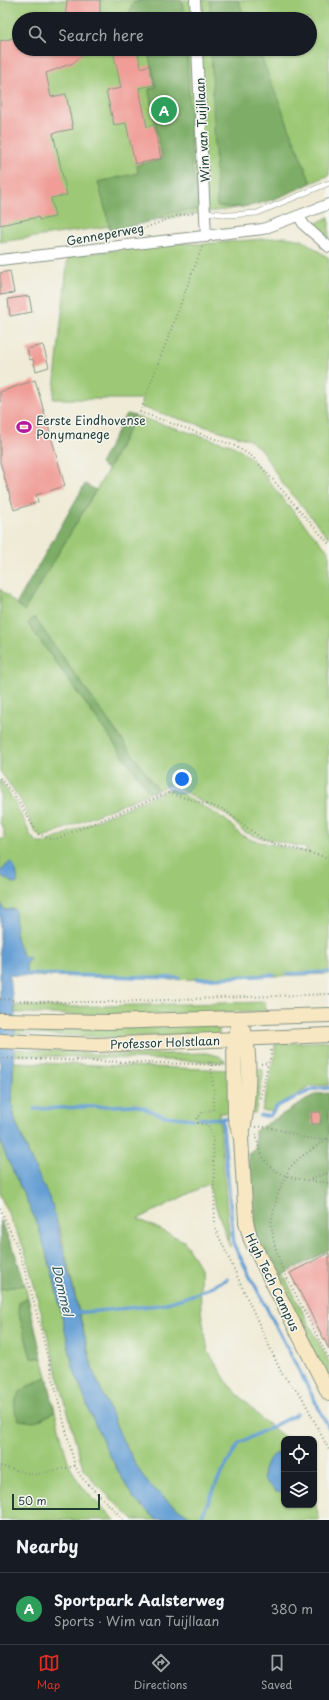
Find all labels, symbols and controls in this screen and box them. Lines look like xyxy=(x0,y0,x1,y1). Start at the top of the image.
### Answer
search box xyxy=(12,12,317,56)
icon: search xyxy=(26,23,48,45)
text: Search here xyxy=(58,23,144,46)
street label: Wim van Tuijllaan xyxy=(190,77,214,183)
pin: A xyxy=(151,95,177,125)
street label: Genneperweg xyxy=(65,218,145,250)
place label: Eerste Eindhovense Ponymanege xyxy=(36,411,146,443)
sports icon: Eerste Eindhovense Ponymanege xyxy=(15,418,33,436)
your location xyxy=(172,769,192,789)
street label: Professor Holstlaan xyxy=(110,1031,220,1053)
street label: High Tech Campus xyxy=(241,1230,305,1335)
water label: Dommel xyxy=(48,1262,79,1320)
map controls xyxy=(281,1436,317,1508)
button: locate xyxy=(281,1436,317,1472)
button: layers xyxy=(281,1472,317,1508)
scale bar xyxy=(12,1492,100,1511)
text: 50 m xyxy=(18,1492,47,1509)
text: Nearby xyxy=(16,1533,78,1559)
text: Sportpark Aalsterweg xyxy=(54,1588,225,1611)
text: A xyxy=(24,1599,34,1618)
text: 380 m xyxy=(270,1599,313,1618)
text: Sports · Wim van Tuijllaan xyxy=(54,1611,219,1630)
tab: Map xyxy=(37,1652,60,1693)
tab: Directions xyxy=(134,1652,187,1693)
tab: Saved xyxy=(261,1652,292,1693)

